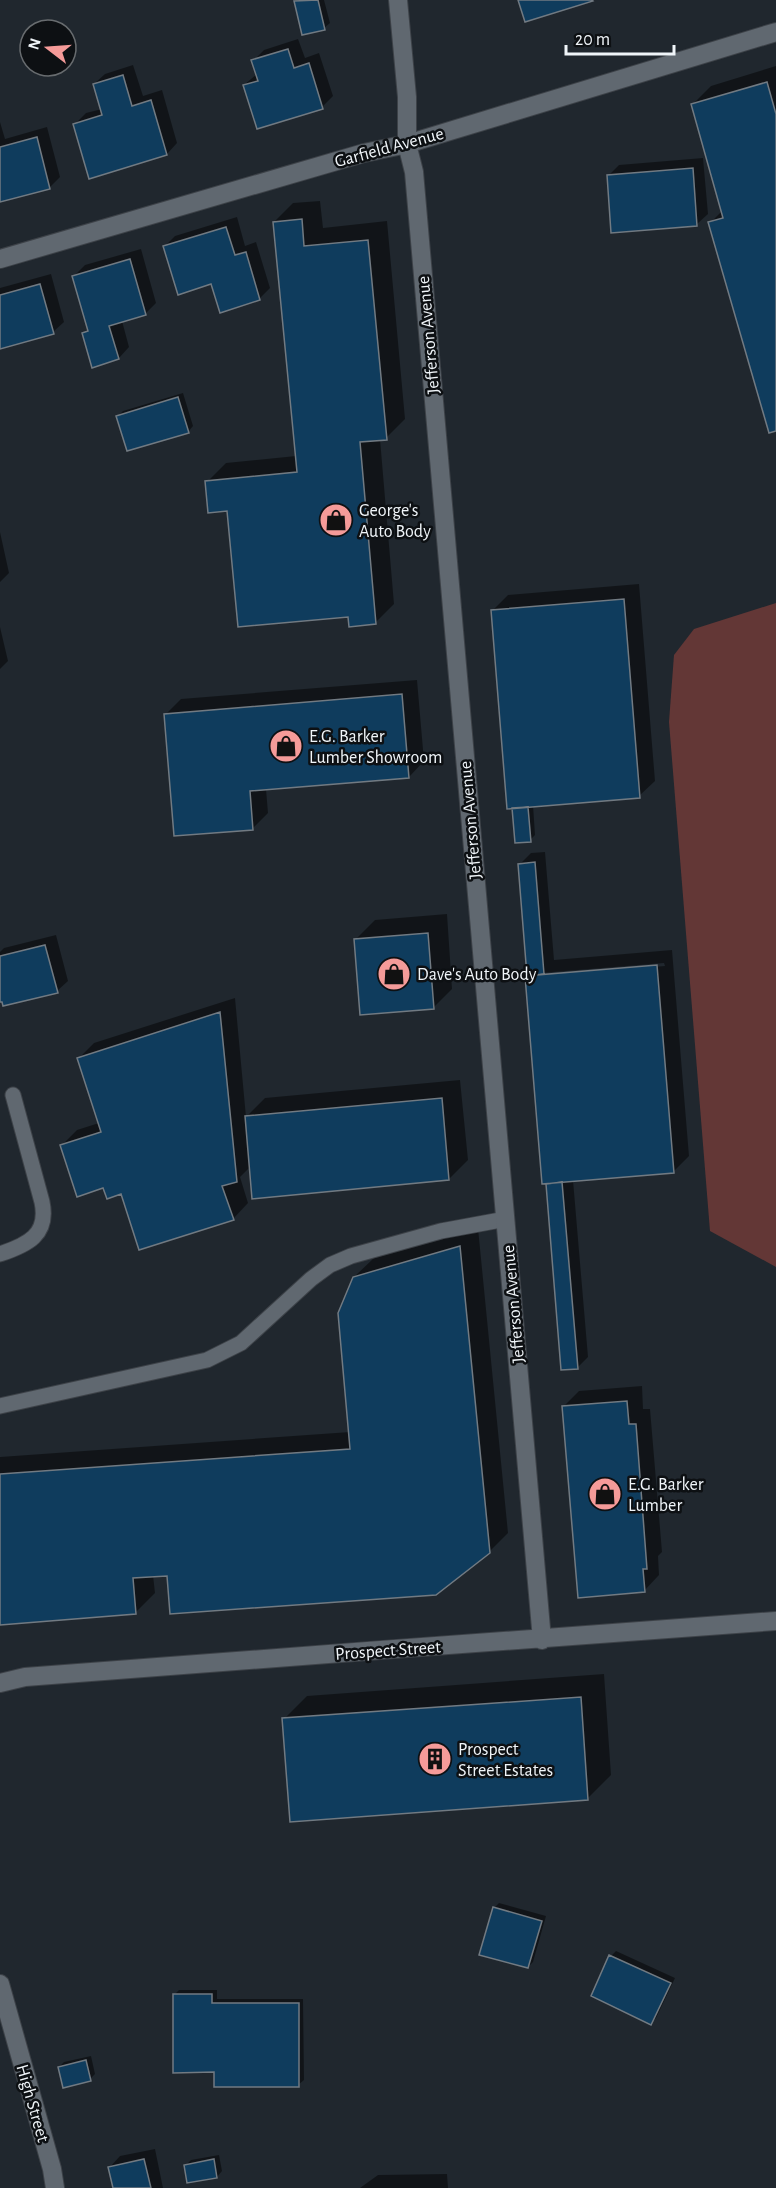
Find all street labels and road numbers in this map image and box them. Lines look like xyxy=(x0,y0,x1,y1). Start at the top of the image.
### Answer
street label: Garfield Avenue xyxy=(333,125,446,171)
street label: Jefferson Avenue xyxy=(415,275,443,395)
street label: Jefferson Avenue xyxy=(457,760,485,880)
street label: Jefferson Avenue xyxy=(500,1244,528,1364)
street label: Prospect Street xyxy=(335,1638,442,1664)
street label: High Street xyxy=(12,2062,52,2145)

